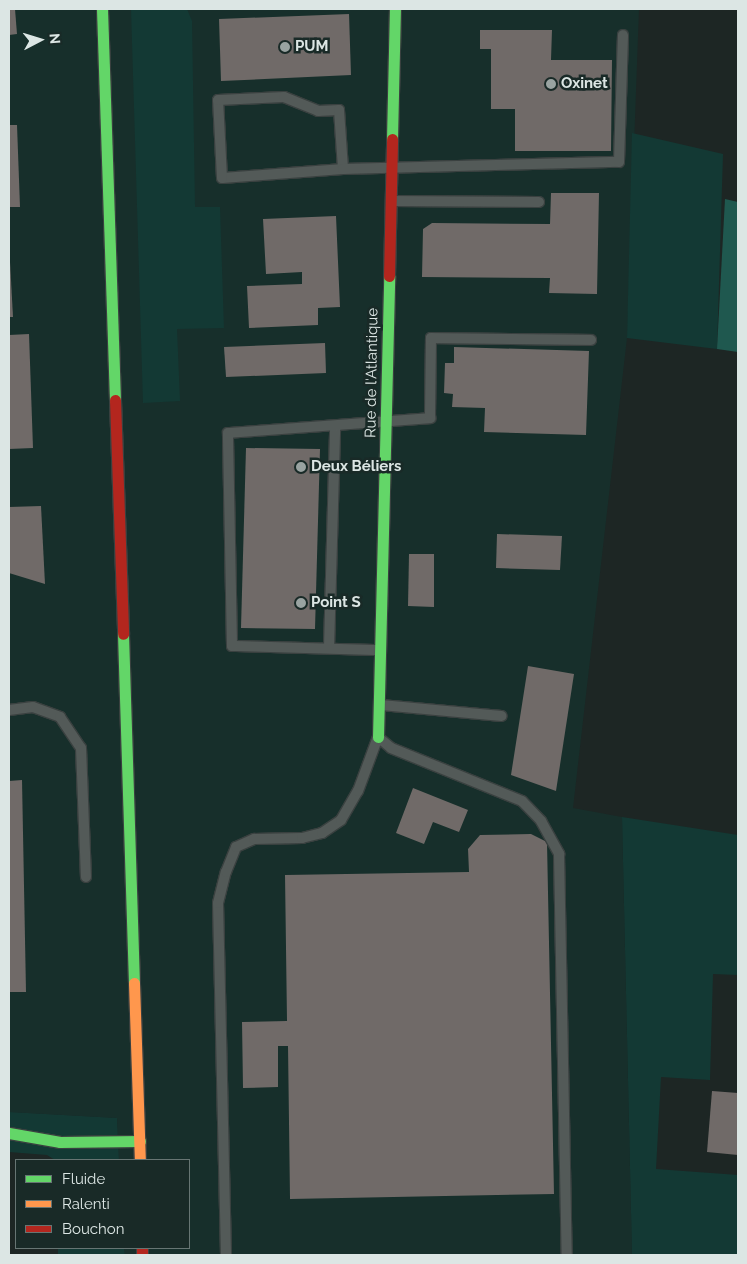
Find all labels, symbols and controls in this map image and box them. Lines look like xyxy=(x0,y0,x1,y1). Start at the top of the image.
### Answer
north arrow xyxy=(15,15,65,65)
text: N xyxy=(47,33,63,45)
place label: PUM xyxy=(295,38,329,56)
marker: PUM xyxy=(279,41,291,53)
place label: Oxinet xyxy=(561,75,608,93)
marker: Oxinet xyxy=(545,78,557,90)
street label: Rue de l'Atlantique xyxy=(362,308,382,438)
place label: Deux Béliers xyxy=(311,458,402,476)
marker: Deux Béliers xyxy=(295,461,307,473)
place label: Point S xyxy=(311,594,361,612)
marker: Point S xyxy=(295,597,307,609)
legend xyxy=(15,1159,190,1249)
text: Fluide xyxy=(62,1170,105,1188)
text: Ralenti xyxy=(62,1195,110,1213)
text: Bouchon xyxy=(62,1220,124,1238)

